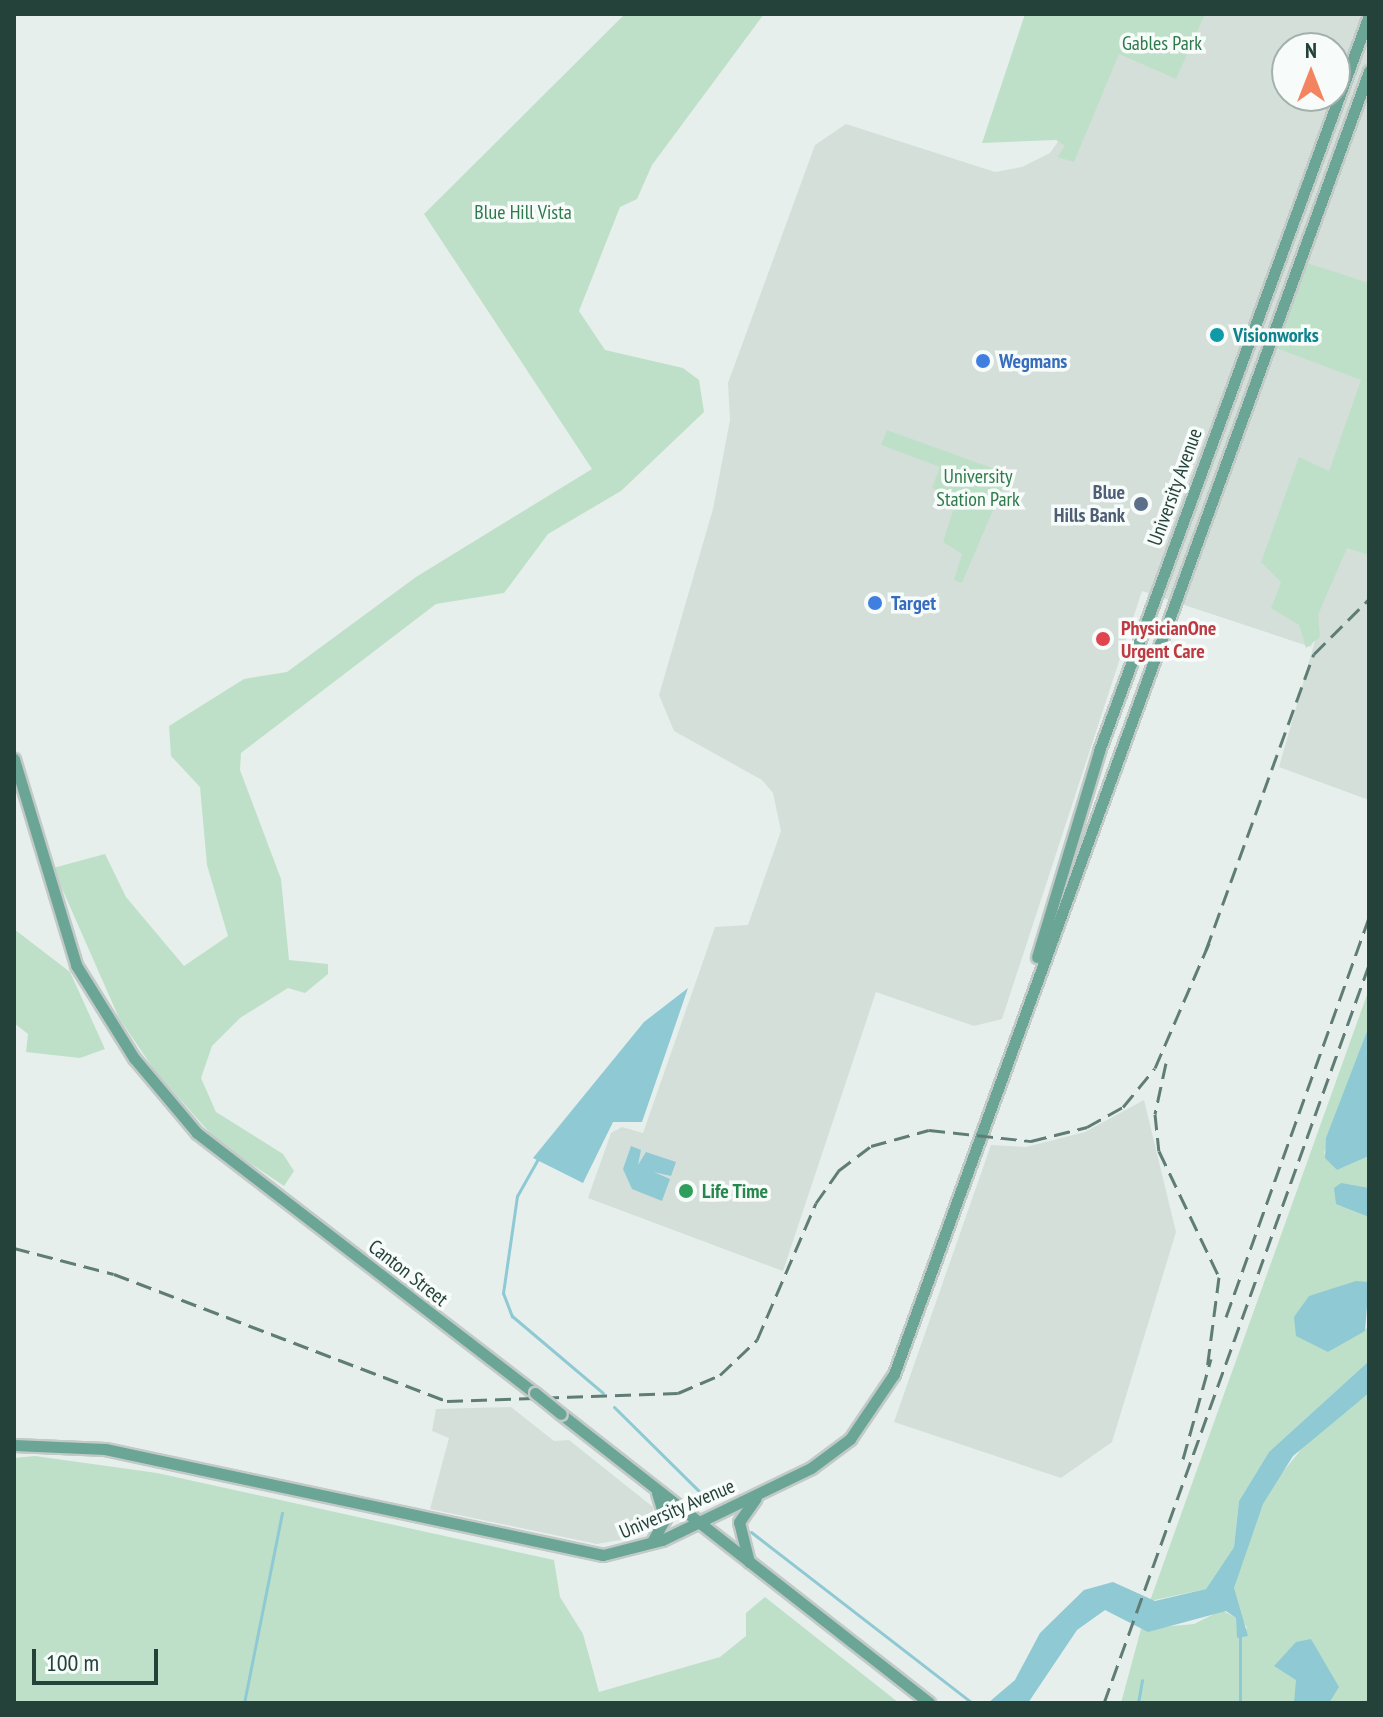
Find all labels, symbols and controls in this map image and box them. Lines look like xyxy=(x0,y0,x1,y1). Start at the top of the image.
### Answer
park label: Gables Park xyxy=(1122,31,1202,55)
north arrow xyxy=(1271,32,1351,112)
text: N xyxy=(1305,36,1317,64)
park label: Blue Hill Vista xyxy=(474,200,572,224)
place label: Visionworks xyxy=(1233,323,1319,347)
marker: Visionworks xyxy=(1208,326,1226,344)
place label: Wegmans xyxy=(999,349,1067,373)
marker: Wegmans xyxy=(974,352,992,370)
street label: University Avenue xyxy=(1143,425,1207,549)
park label: University Station Park xyxy=(936,465,1020,512)
place label: Blue Hills Bank xyxy=(1054,480,1125,527)
marker: Blue Hills Bank xyxy=(1132,495,1150,513)
place label: Target xyxy=(891,591,936,615)
marker: Target xyxy=(866,594,884,612)
place label: PhysicianOne Urgent Care xyxy=(1121,616,1216,663)
marker: PhysicianOne Urgent Care xyxy=(1092,628,1114,650)
place label: Life Time xyxy=(702,1179,769,1203)
marker: Life Time xyxy=(677,1182,695,1200)
street label: Canton Street xyxy=(364,1235,452,1311)
street label: University Avenue xyxy=(615,1474,739,1544)
scale bar xyxy=(36,1633,162,1683)
text: 100 m xyxy=(46,1647,99,1678)

